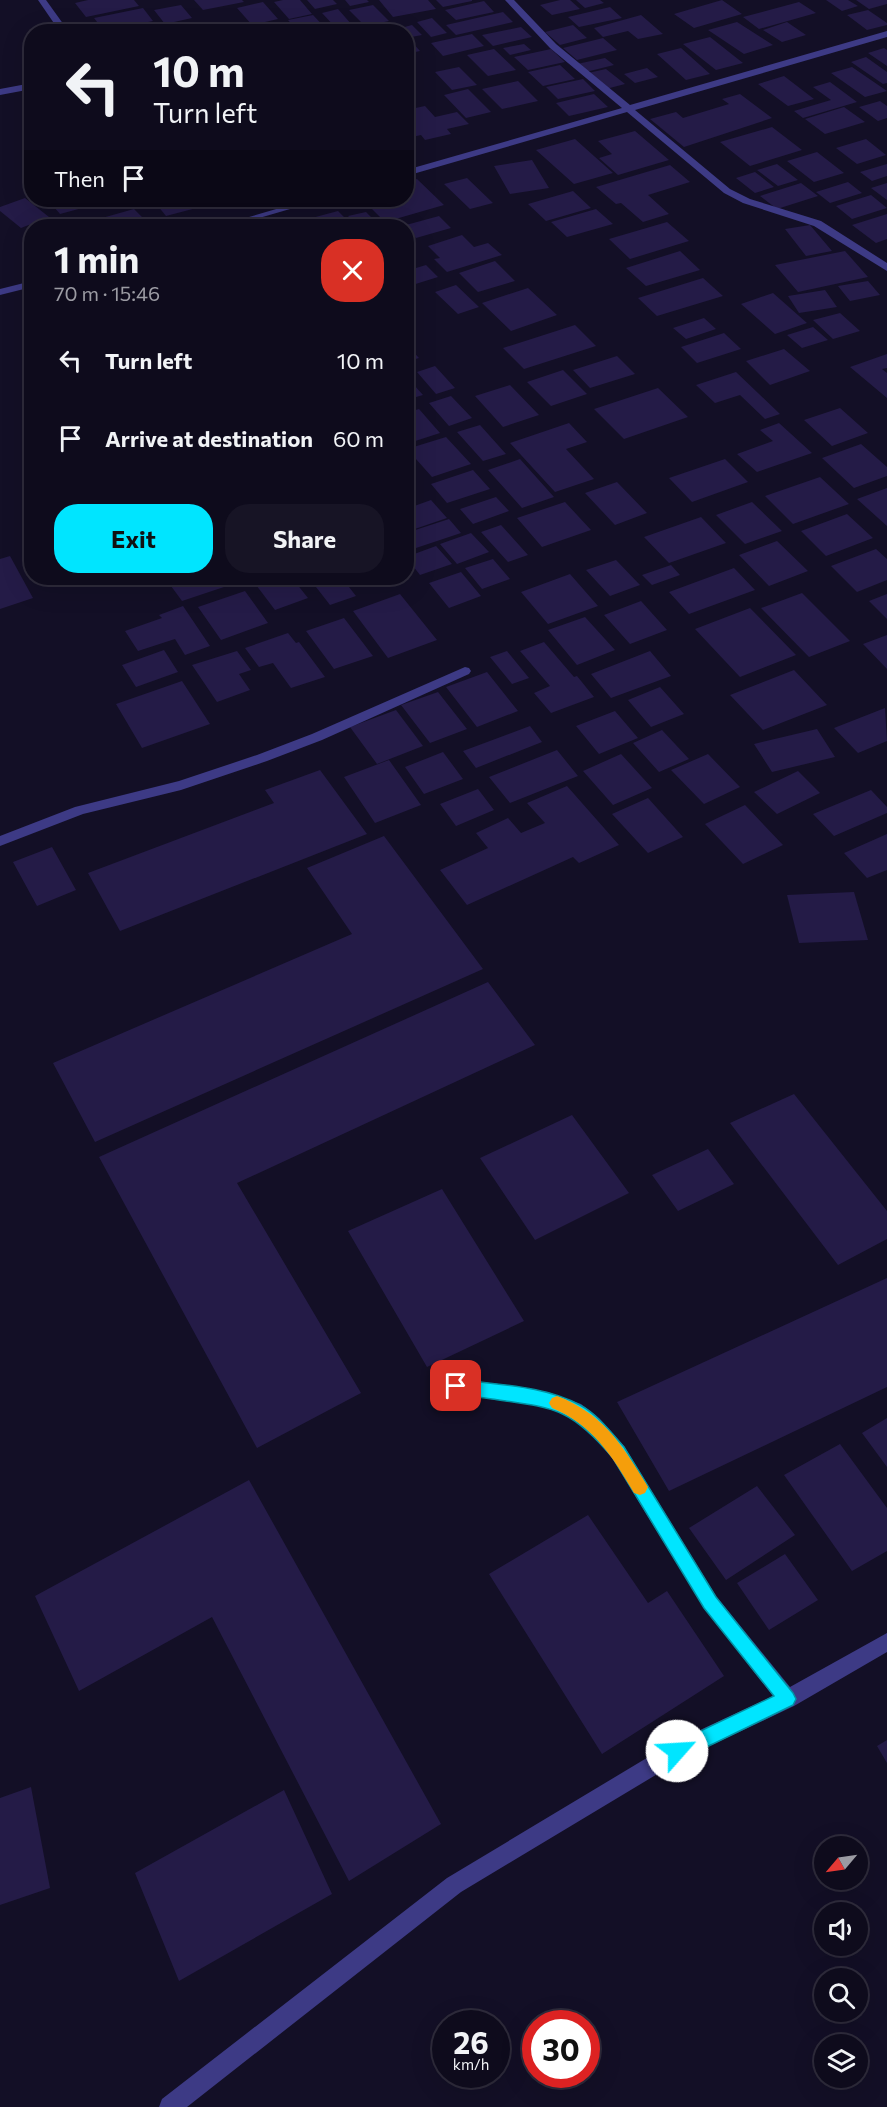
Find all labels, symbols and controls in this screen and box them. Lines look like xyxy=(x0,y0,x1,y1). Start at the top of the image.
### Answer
text: 10 m xyxy=(153,44,245,96)
icon: left xyxy=(54,48,132,126)
text: Turn left xyxy=(153,96,257,129)
icon: arrive xyxy=(117,162,150,195)
text: Then xyxy=(54,165,105,192)
text: 1 min xyxy=(54,236,139,280)
button: close xyxy=(321,239,384,302)
text: 70 m · 15:46 xyxy=(54,281,160,305)
icon: left xyxy=(54,344,87,377)
text: Turn left xyxy=(105,347,192,374)
text: 10 m xyxy=(337,347,384,374)
icon: arrive xyxy=(54,422,87,455)
text: Arrive at destination xyxy=(105,425,313,452)
text: 60 m xyxy=(333,425,384,452)
button: Exit xyxy=(54,504,213,573)
button: Share xyxy=(225,504,384,573)
pin xyxy=(430,1360,481,1411)
icon: arrive xyxy=(439,1369,472,1402)
position arrow xyxy=(645,1719,709,1783)
north arrow xyxy=(814,1836,868,1890)
map controls xyxy=(814,1836,868,2088)
button: sound xyxy=(814,1902,868,1956)
button: search xyxy=(814,1968,868,2022)
speed limit sign: 30 xyxy=(522,2010,600,2088)
text: 26 xyxy=(453,2023,489,2060)
button: layers xyxy=(814,2034,868,2088)
text: km/h xyxy=(453,2055,489,2073)

